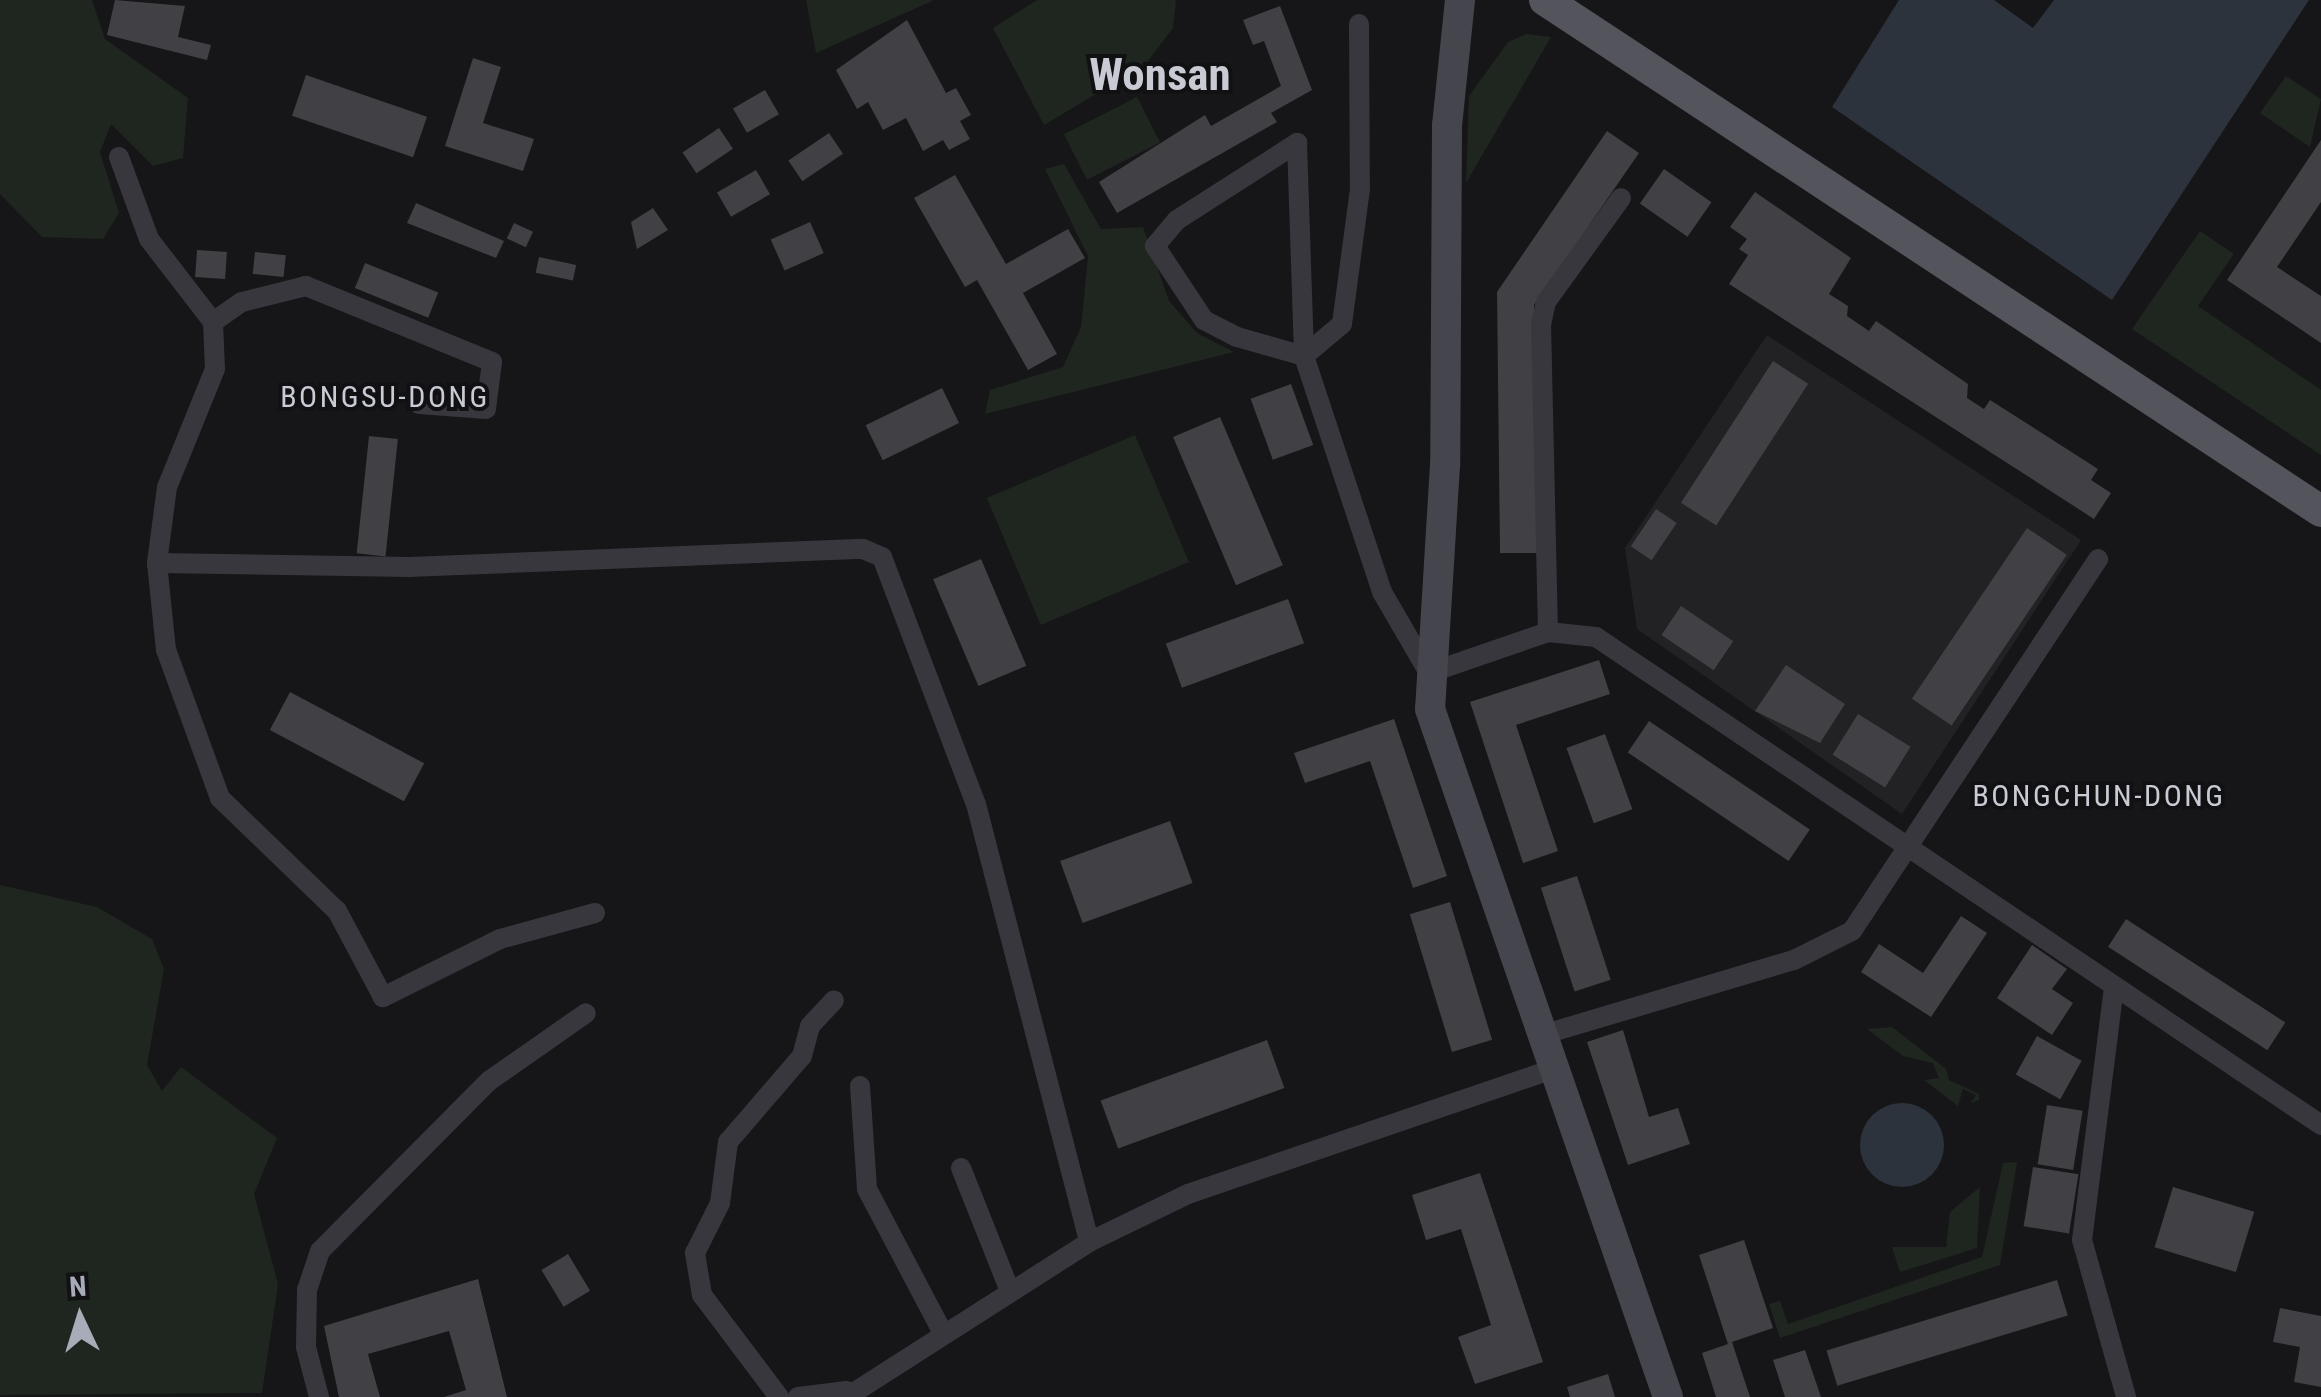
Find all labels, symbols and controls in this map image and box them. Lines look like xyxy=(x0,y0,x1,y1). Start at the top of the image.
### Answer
district label: Wonsan xyxy=(1089,48,1231,102)
district label: BONGSU-DONG xyxy=(280,379,490,415)
district label: BONGCHUN-DONG xyxy=(1972,778,2226,814)
north arrow xyxy=(30,1267,130,1367)
text: N xyxy=(68,1270,88,1304)

